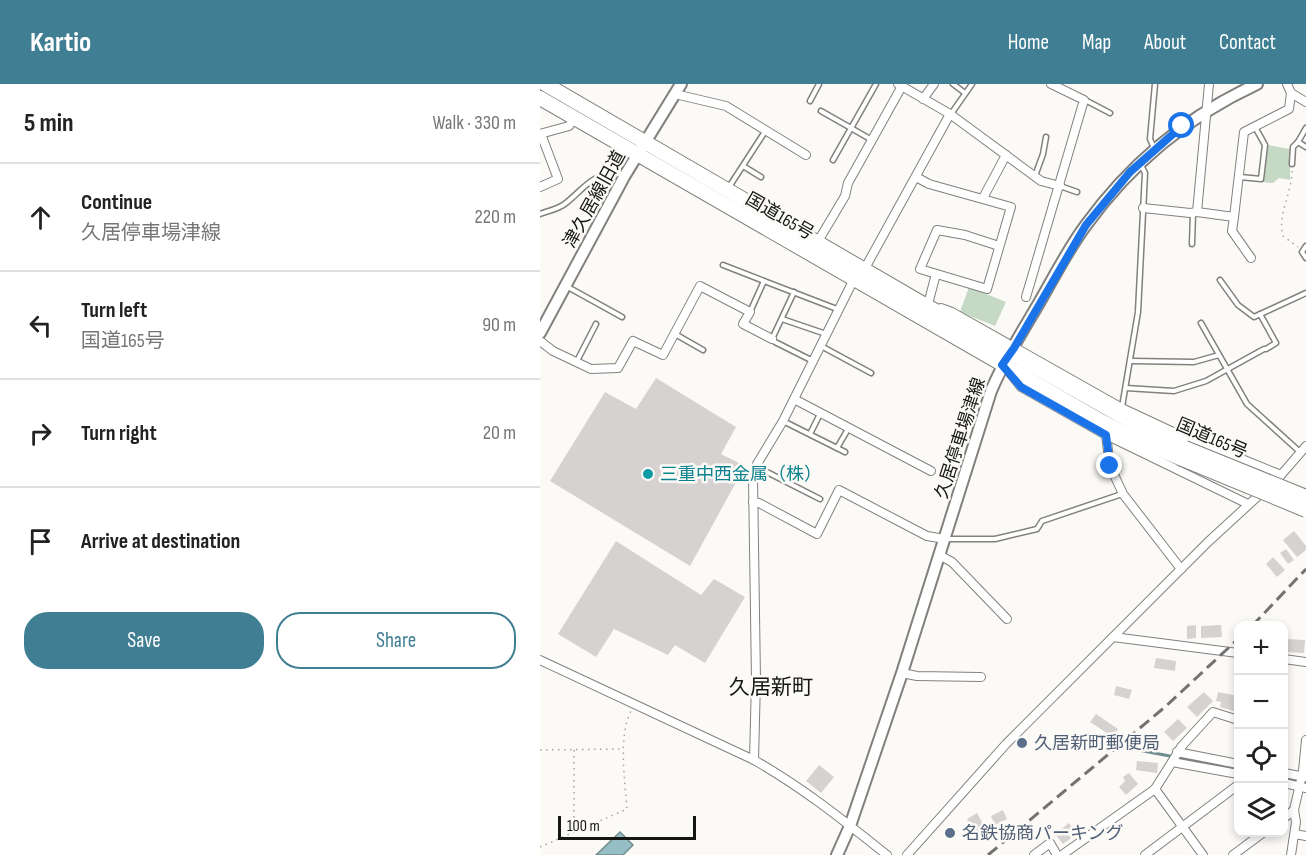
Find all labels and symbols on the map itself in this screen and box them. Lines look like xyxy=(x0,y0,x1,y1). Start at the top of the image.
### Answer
route start xyxy=(1168,112,1194,138)
street label: 津久居線旧道 xyxy=(559,147,630,252)
street label: 国道165号 xyxy=(742,188,818,244)
street label: 久居停車場津線 xyxy=(931,375,990,501)
street label: 国道165号 xyxy=(1173,414,1251,463)
route end xyxy=(1096,452,1122,478)
place label: 三重中西金属（株） xyxy=(660,464,822,485)
marker: 三重中西金属（株） xyxy=(641,467,655,481)
district label: 久居新町 xyxy=(729,675,813,700)
place label: 久居新町郵便局 xyxy=(1034,733,1160,754)
marker: 久居新町郵便局 xyxy=(1015,736,1029,750)
scale bar xyxy=(558,813,696,840)
place label: 名鉄協商パーキング xyxy=(962,823,1123,844)
marker: 名鉄協商パーキング xyxy=(943,826,957,840)

